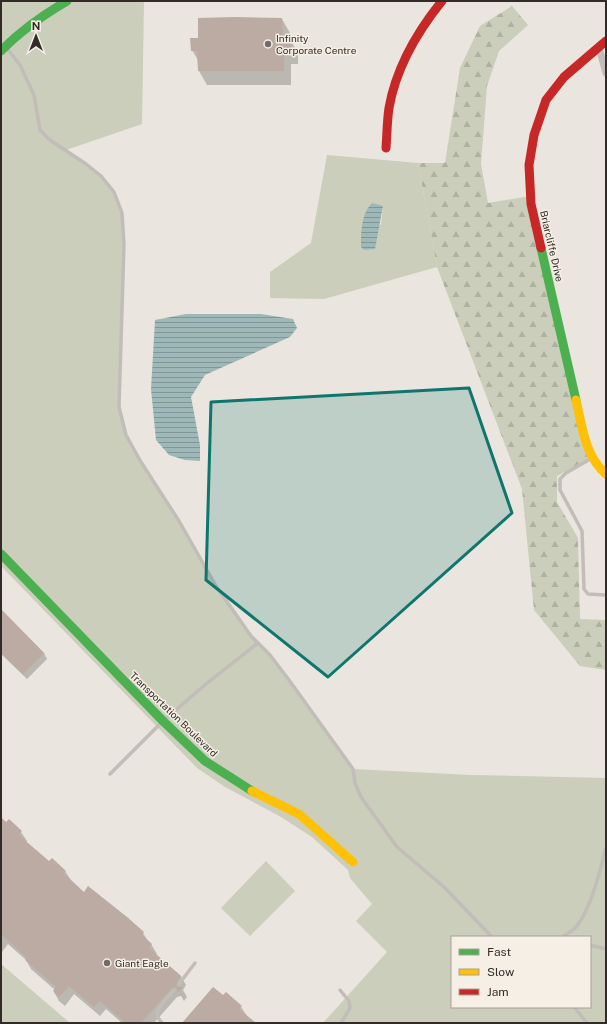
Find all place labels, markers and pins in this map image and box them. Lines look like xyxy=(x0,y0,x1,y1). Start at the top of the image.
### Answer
place label: Infinity Corporate Centre xyxy=(276,32,357,56)
marker: Infinity Corporate Centre xyxy=(263,39,273,49)
place label: Giant Eagle xyxy=(115,957,169,969)
marker: Giant Eagle xyxy=(102,958,112,968)

